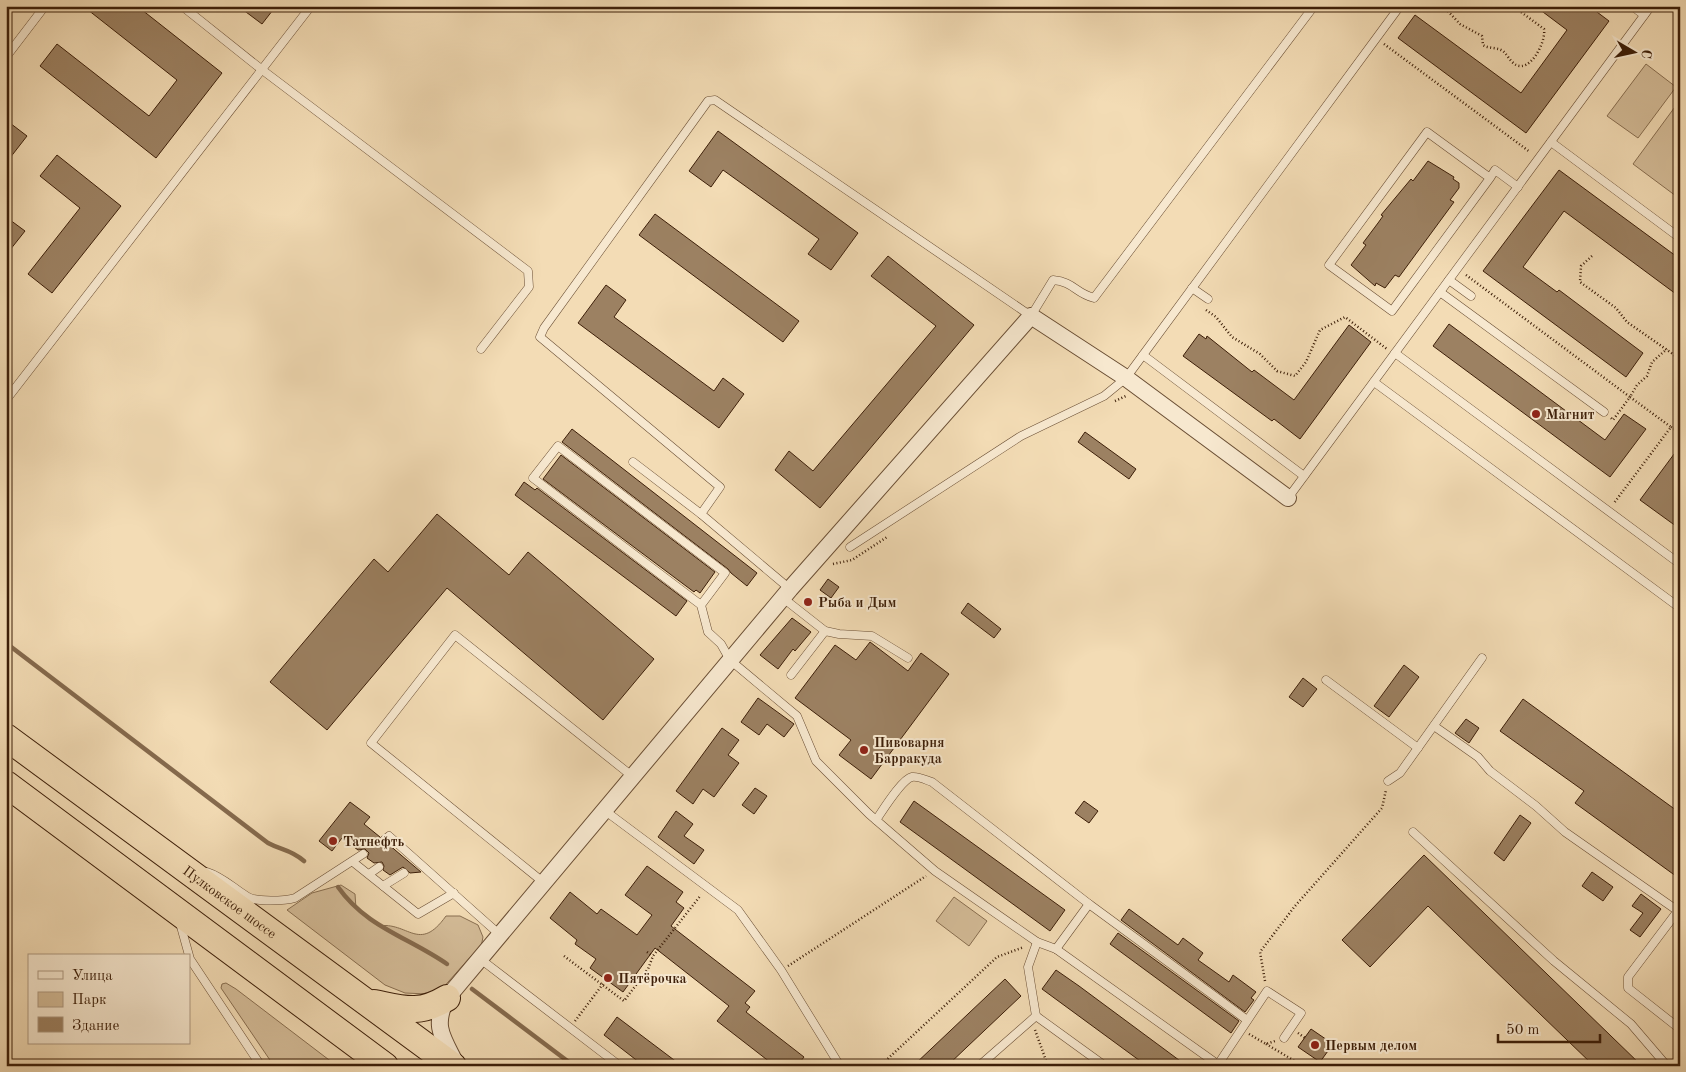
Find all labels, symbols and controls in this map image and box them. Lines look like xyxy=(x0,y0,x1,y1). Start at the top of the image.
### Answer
north arrow xyxy=(1608,28,1658,78)
text: С xyxy=(1638,48,1653,60)
marker: Магнит xyxy=(1530,408,1542,420)
place label: Магнит xyxy=(1546,408,1595,422)
marker: Рыба и Дым xyxy=(802,596,814,608)
place label: Рыба и Дым xyxy=(818,596,896,610)
place label: Пивоварня Барракуда xyxy=(874,736,945,766)
marker: Пивоварня Барракуда xyxy=(858,744,870,756)
marker: Татнефть xyxy=(327,835,339,847)
place label: Татнефть xyxy=(343,835,405,850)
street label: Пулковское шоссе xyxy=(180,864,279,941)
legend xyxy=(28,954,190,1044)
text: Улица xyxy=(72,969,113,984)
marker: Пятёрочка xyxy=(602,972,614,984)
place label: Пятёрочка xyxy=(618,972,687,986)
text: Парк xyxy=(72,993,107,1008)
scale bar xyxy=(1498,1012,1601,1044)
text: Здание xyxy=(72,1019,119,1034)
text: 50 m xyxy=(1506,1023,1540,1038)
marker: Первым делом xyxy=(1309,1039,1321,1051)
place label: Первым делом xyxy=(1325,1039,1417,1053)

